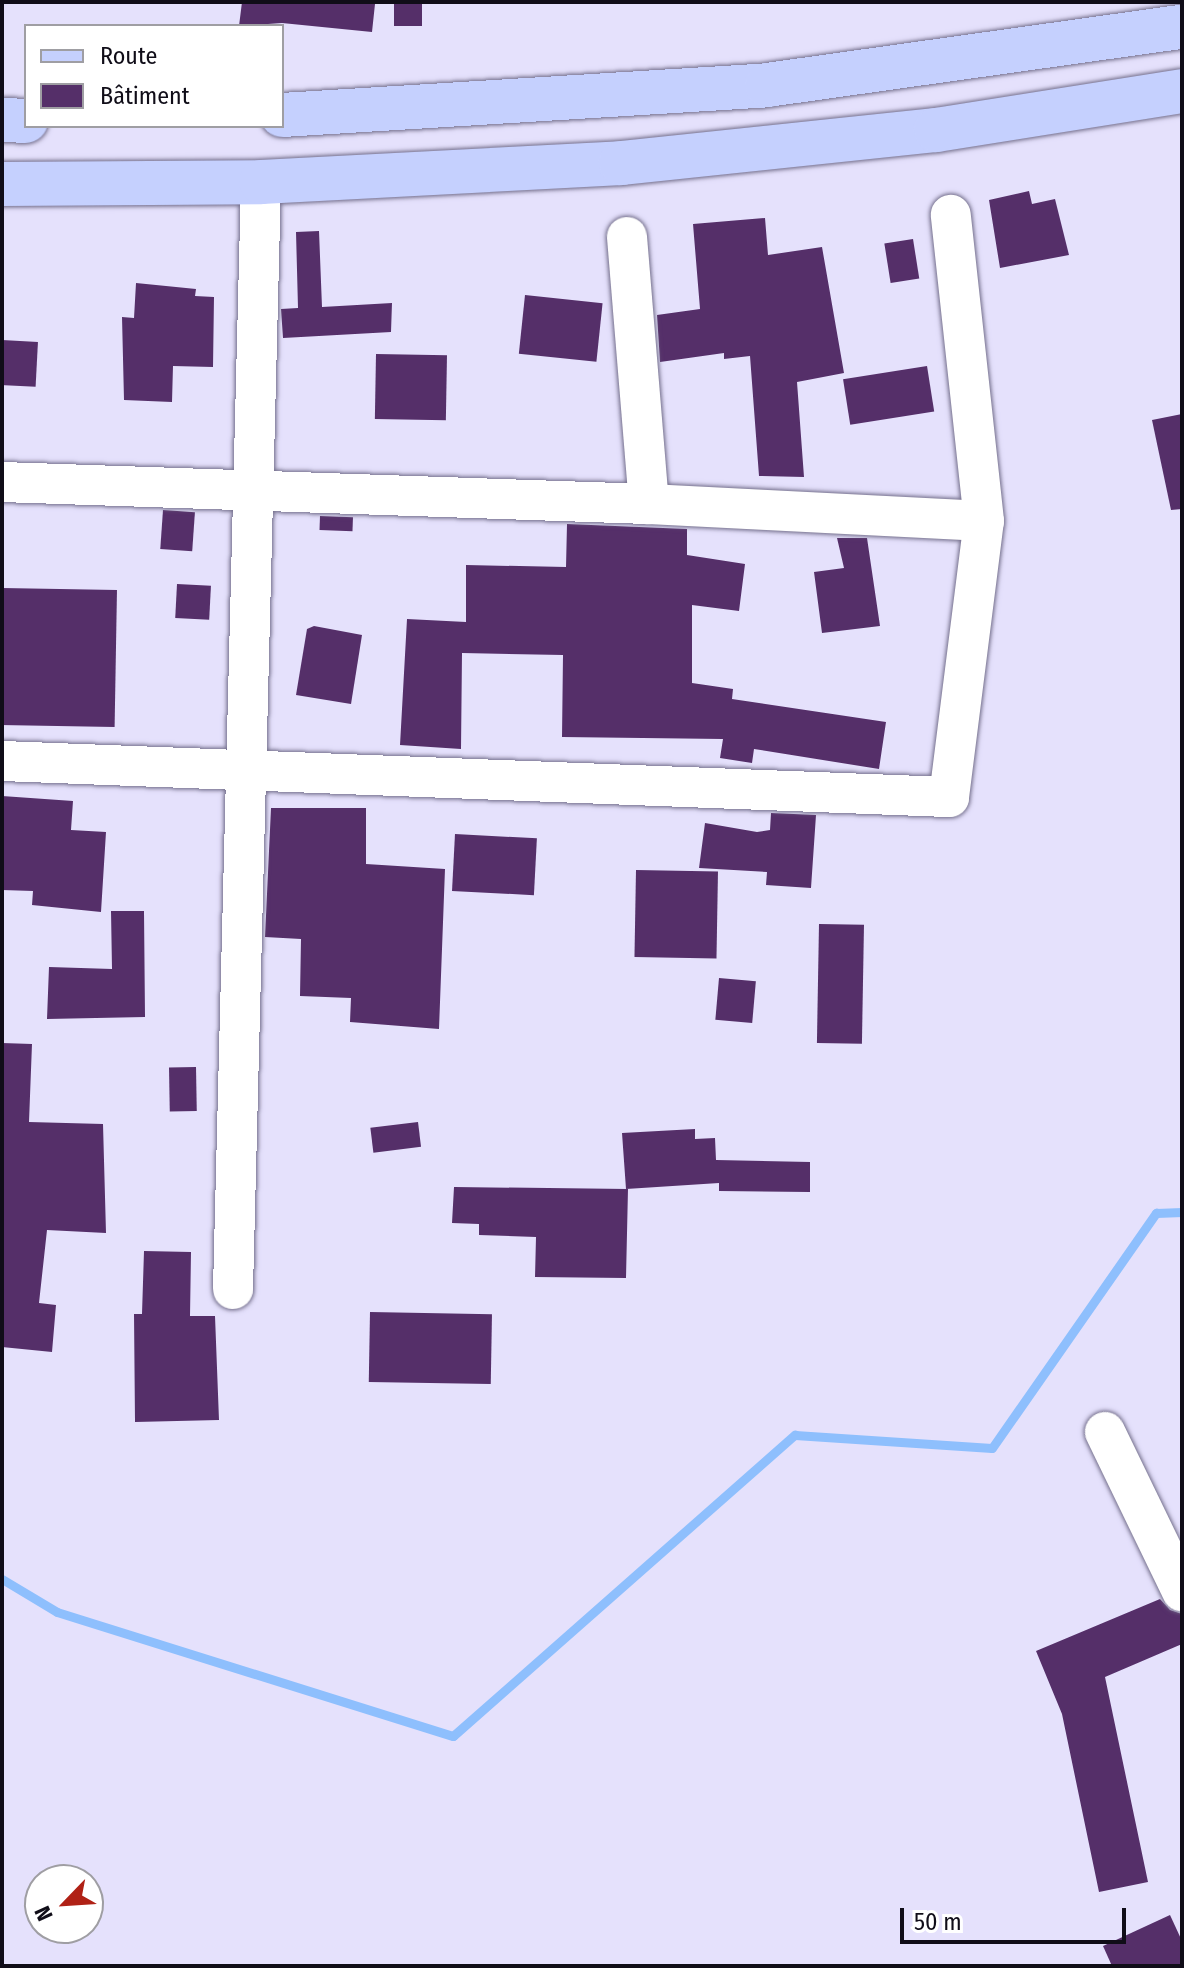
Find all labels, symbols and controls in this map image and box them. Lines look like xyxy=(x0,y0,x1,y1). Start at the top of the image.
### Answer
legend xyxy=(24,24,284,128)
text: Route xyxy=(100,42,157,70)
text: Bâtiment xyxy=(100,82,190,110)
north arrow xyxy=(24,1864,104,1944)
scale bar xyxy=(904,1892,1130,1942)
text: N xyxy=(29,1902,59,1925)
text: 50 m xyxy=(914,1908,962,1936)

